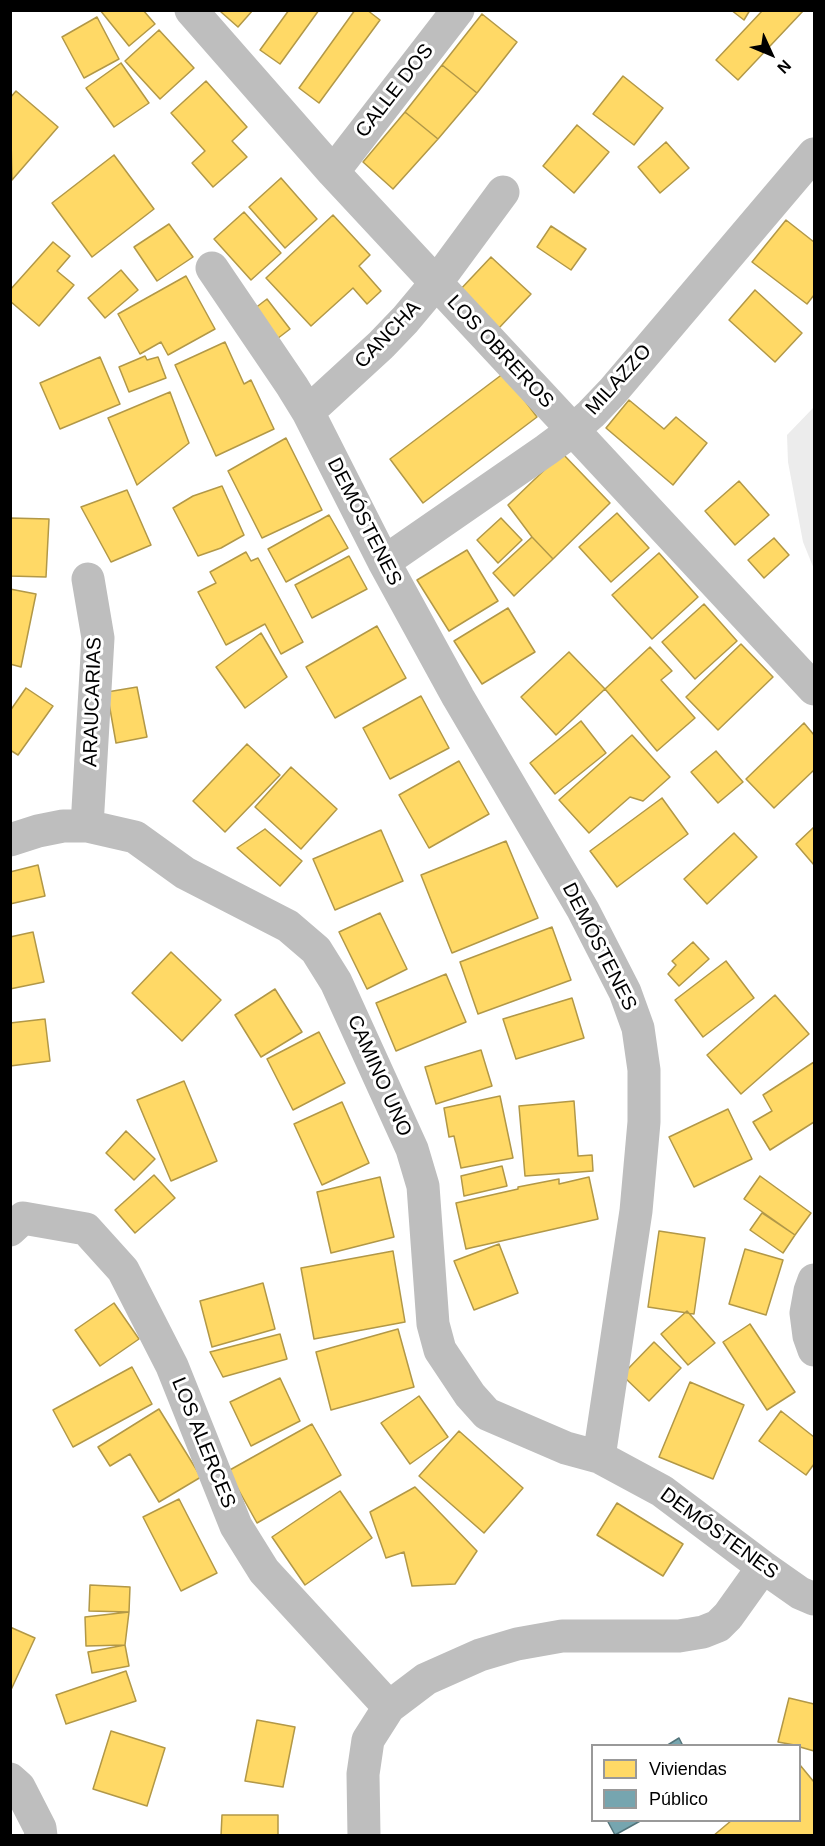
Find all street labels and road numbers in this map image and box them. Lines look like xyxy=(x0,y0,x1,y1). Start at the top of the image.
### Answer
street label: CALLE DOS xyxy=(351,39,439,143)
street label: LOS OBREROS xyxy=(442,291,558,413)
street label: CANCHA xyxy=(350,296,426,374)
street label: MILAZZO xyxy=(581,340,657,420)
street label: DEMÓSTENES xyxy=(322,454,406,590)
street label: ARAUCARIAS xyxy=(79,637,107,767)
street label: DEMÓSTENES xyxy=(557,879,641,1015)
street label: CAMINO UNO xyxy=(342,1012,416,1140)
street label: LOS ALERCES xyxy=(166,1374,240,1512)
street label: DEMÓSTENES xyxy=(655,1483,783,1585)

